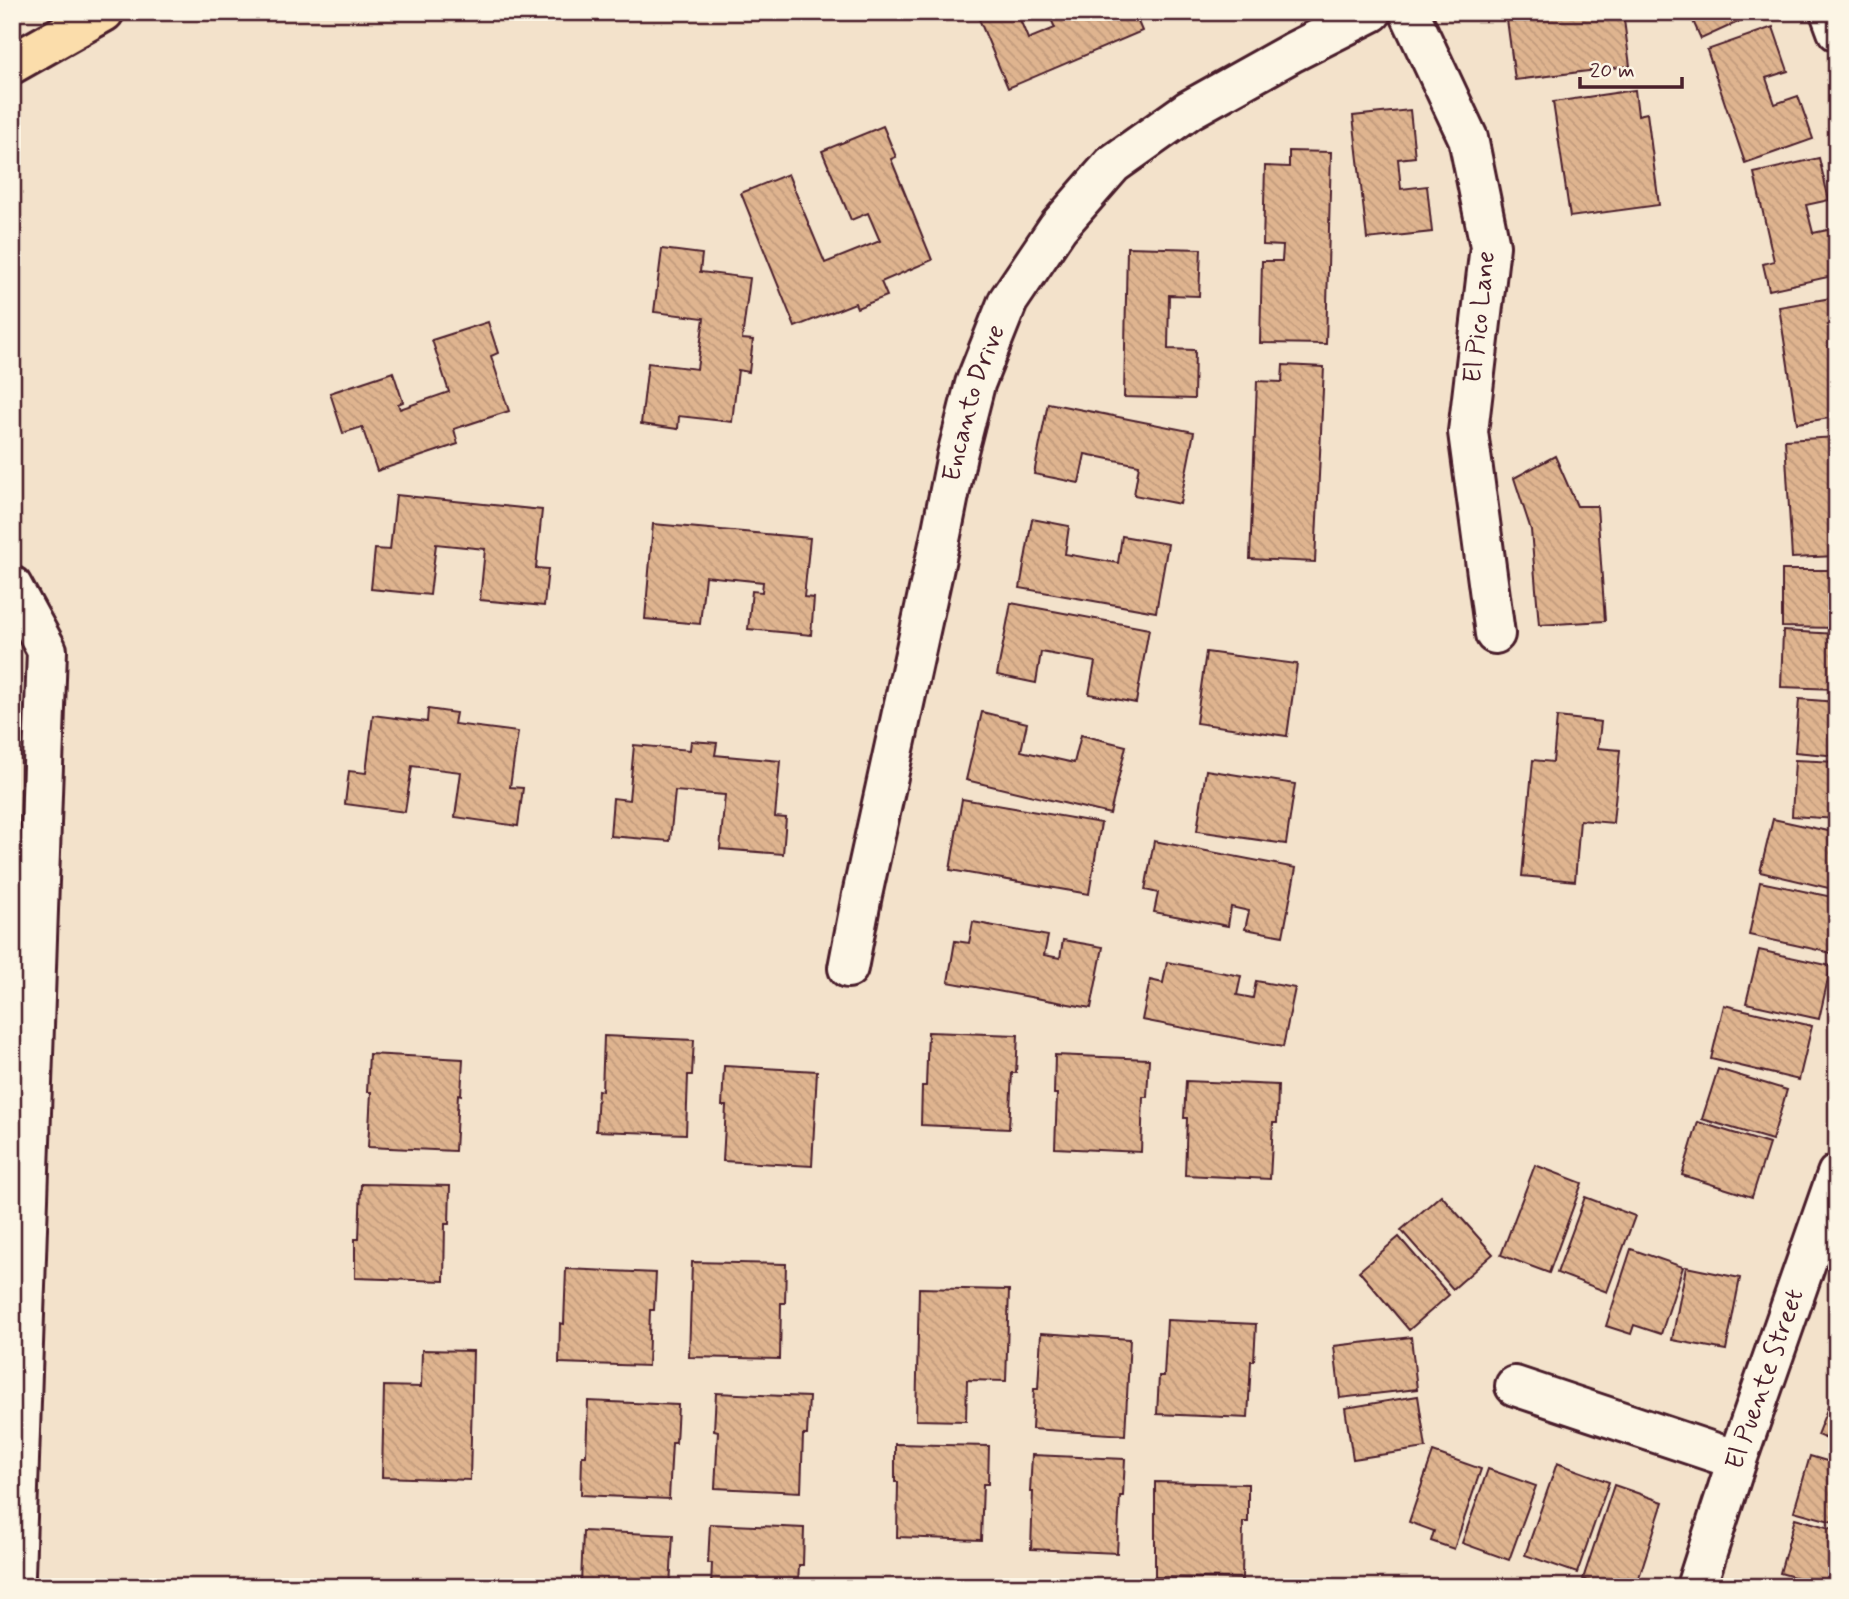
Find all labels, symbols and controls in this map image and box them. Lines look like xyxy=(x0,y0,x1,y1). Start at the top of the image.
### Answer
scale bar xyxy=(1580,46,1681,90)
text: 20 m xyxy=(1590,57,1635,85)
street label: El Pico Lane xyxy=(1456,249,1504,385)
street label: Encanto Drive xyxy=(935,320,1014,484)
street label: El Puente Street xyxy=(1718,1284,1812,1474)

